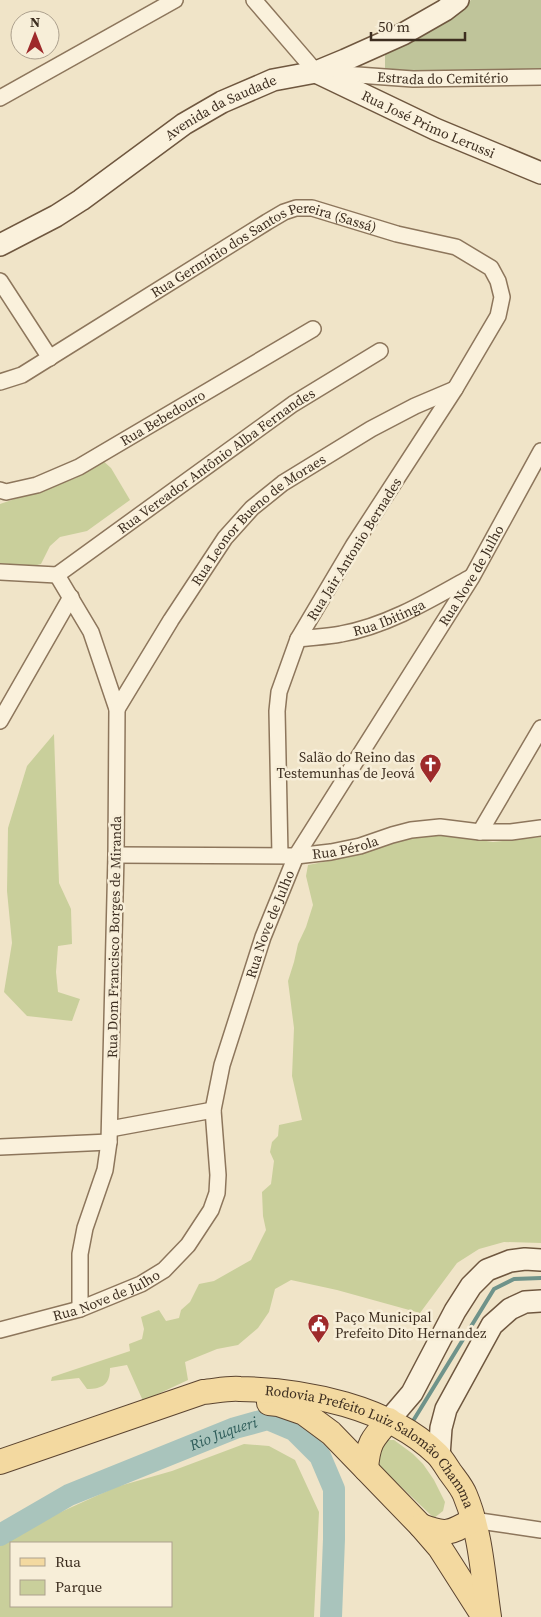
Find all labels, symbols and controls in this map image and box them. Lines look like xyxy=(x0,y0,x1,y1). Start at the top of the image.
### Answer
north arrow xyxy=(10,10,60,60)
scale bar xyxy=(371,10,465,42)
text: N xyxy=(30,12,40,32)
text: 50 m xyxy=(378,16,410,37)
street label: Estrada do Cemitério xyxy=(376,66,509,89)
street label: Avenida da Saudade xyxy=(161,70,279,145)
street label: Rua José Primo Lerussi xyxy=(358,85,498,163)
street label: Rua Germínio dos Santos Pereira (Sassá) xyxy=(147,198,379,302)
street label: Rua Vereador Antônio Alba Fernandes xyxy=(113,383,319,538)
street label: Rua Bebedouro xyxy=(116,385,209,451)
street label: Rua Leonor Bueno de Moraes xyxy=(186,449,330,590)
street label: Rua Jair Antonio Bernades xyxy=(302,474,406,624)
street label: Rua Nove de Julho xyxy=(434,521,509,630)
street label: Rua Ibitinga xyxy=(351,594,429,641)
place label: Salão do Reino das Testemunhas de Jeová xyxy=(276,747,416,783)
church icon: Salão do Reino das Testemunhas de Jeová xyxy=(419,753,443,784)
street label: Rua Dom Francisco Borges de Miranda xyxy=(102,815,126,1058)
street label: Rua Pérola xyxy=(311,830,382,864)
street label: Rua Nove de Julho xyxy=(240,867,299,981)
street label: Rua Nove de Julho xyxy=(51,1265,164,1326)
place label: Paço Municipal Prefeito Dito Hernandez xyxy=(335,1307,487,1343)
public building icon: Paço Municipal Prefeito Dito Hernandez xyxy=(307,1313,331,1344)
street label: Rodovia Prefeito Luiz Salomão Chamma xyxy=(264,1380,479,1512)
water label: Rio Juqueri xyxy=(185,1411,260,1456)
legend xyxy=(10,1542,172,1607)
text: Rua xyxy=(55,1551,81,1572)
text: Parque xyxy=(55,1576,103,1597)

